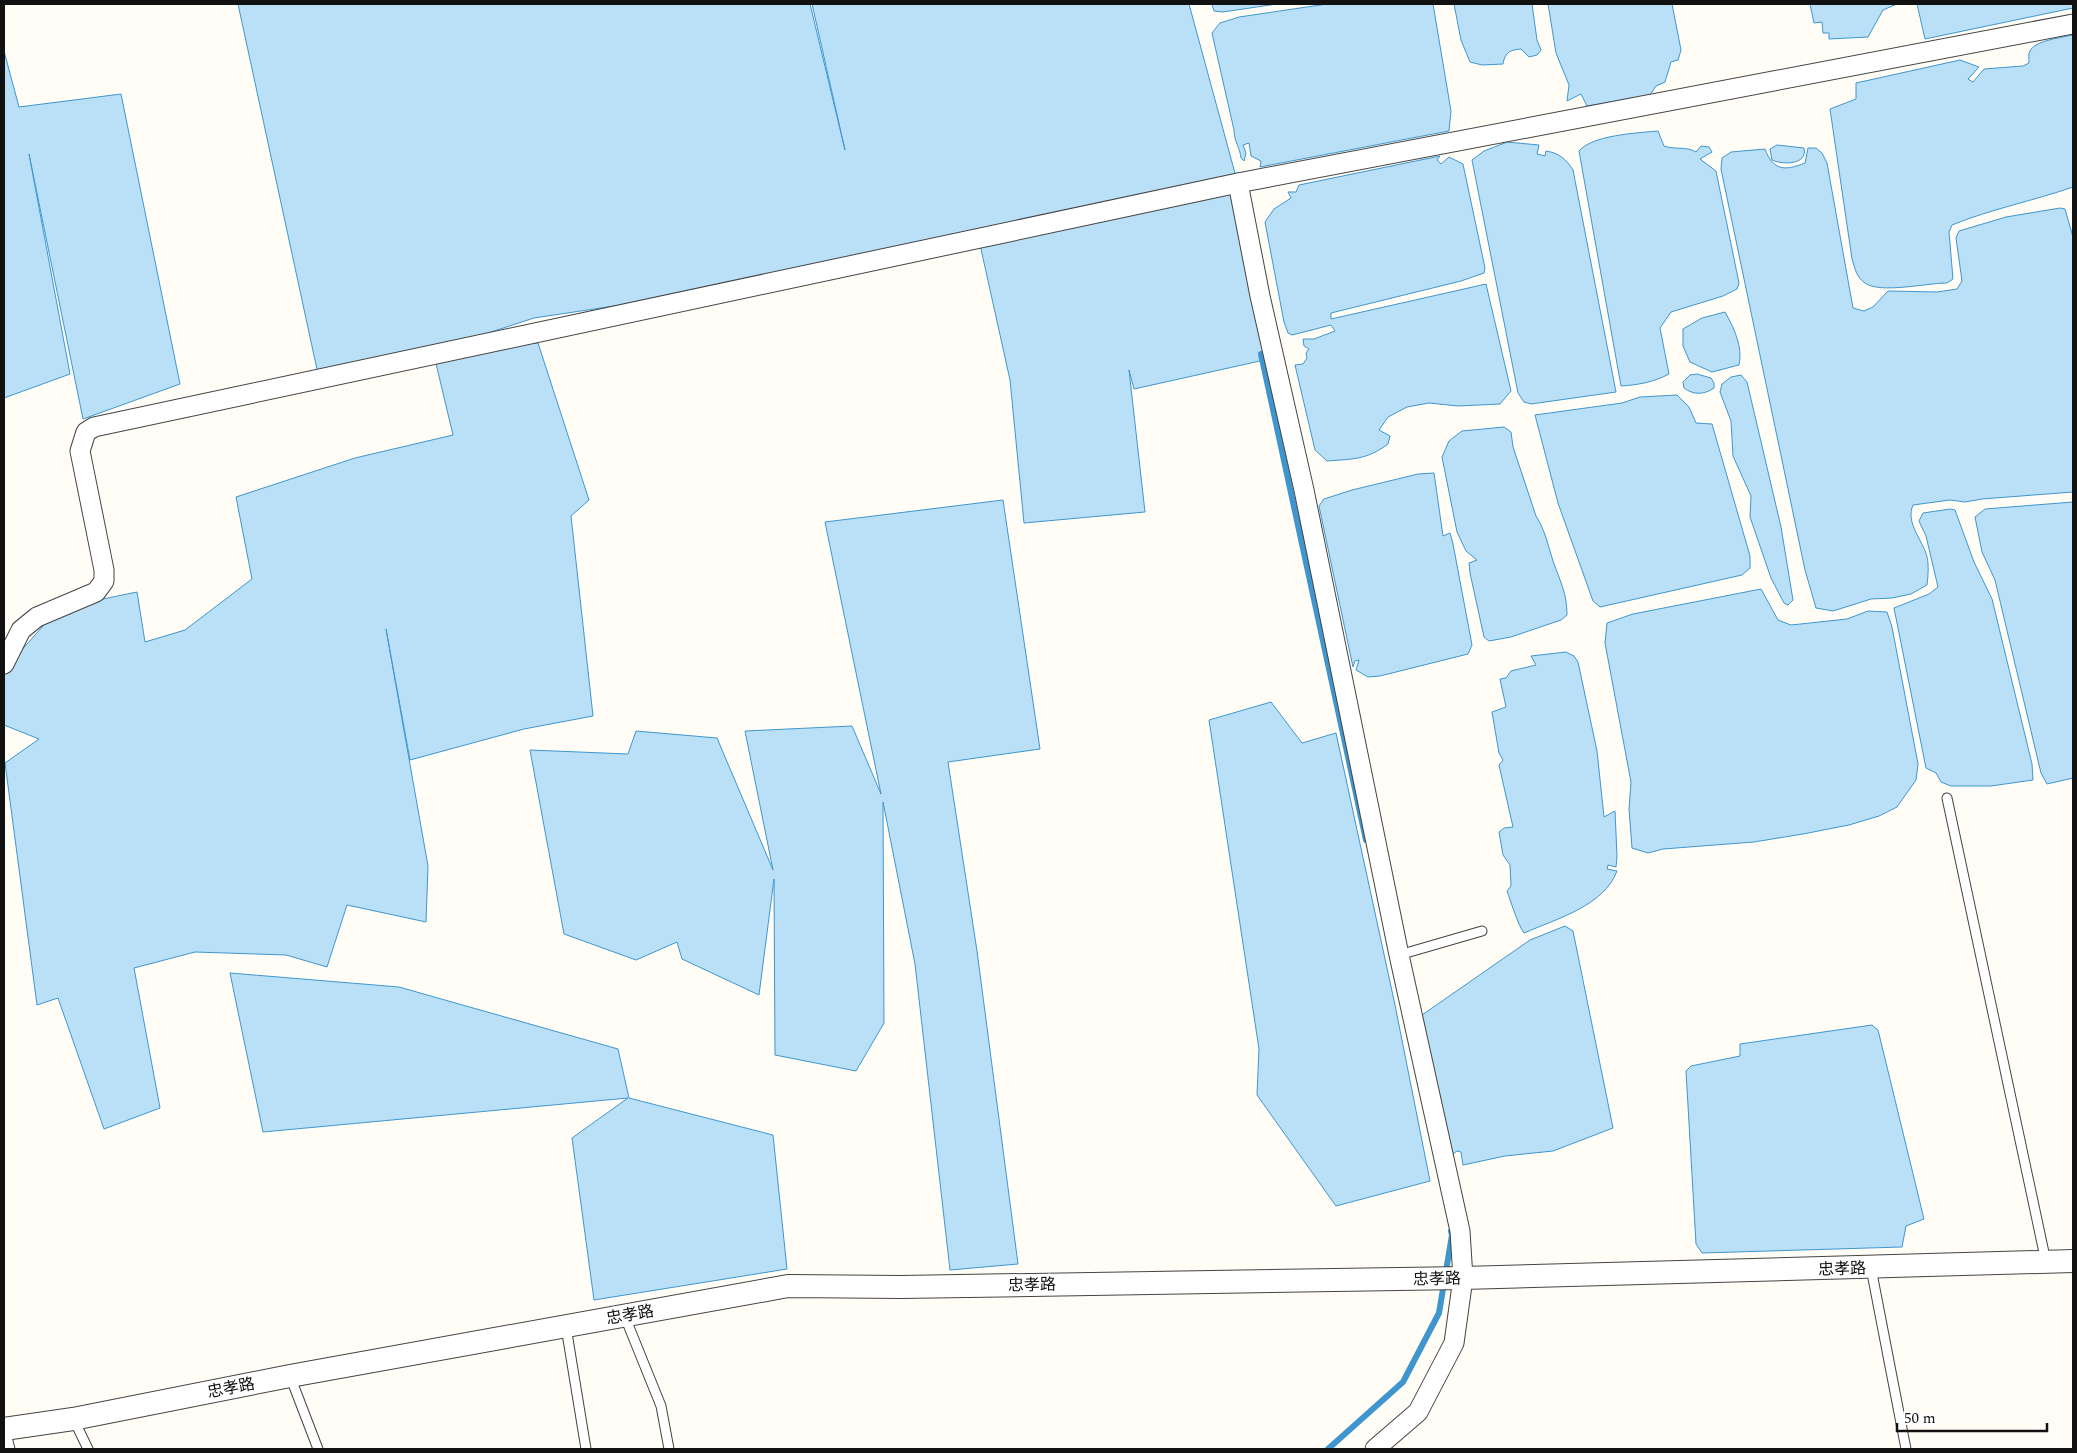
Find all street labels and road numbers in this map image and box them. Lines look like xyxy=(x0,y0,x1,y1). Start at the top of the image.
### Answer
street label: 忠孝路 xyxy=(1818,1256,1866,1282)
street label: 忠孝路 xyxy=(1413,1267,1461,1291)
street label: 忠孝路 xyxy=(1008,1273,1056,1297)
street label: 忠孝路 xyxy=(604,1299,656,1331)
street label: 忠孝路 xyxy=(205,1372,257,1404)

